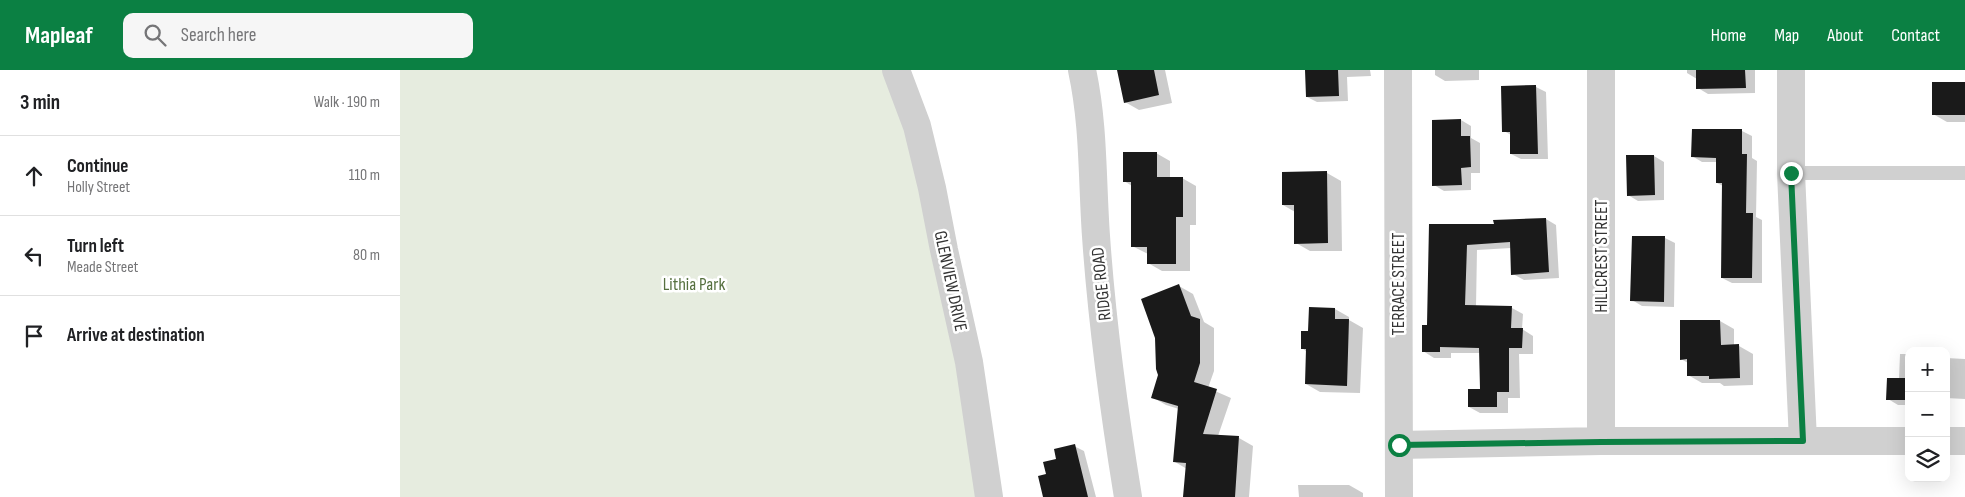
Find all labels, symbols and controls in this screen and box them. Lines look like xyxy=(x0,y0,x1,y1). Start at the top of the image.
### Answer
search box xyxy=(123,13,473,58)
text: Mapleaf xyxy=(25,21,93,50)
icon: search xyxy=(141,21,169,49)
text: Search here xyxy=(181,24,256,47)
text: Home xyxy=(1711,25,1746,46)
text: Map xyxy=(1774,25,1799,46)
text: About xyxy=(1827,25,1863,46)
text: Contact xyxy=(1891,25,1940,46)
text: 3 min xyxy=(20,90,60,115)
text: Walk · 190 m xyxy=(314,93,380,112)
text: Continue xyxy=(67,155,128,178)
icon: ahead xyxy=(20,162,48,190)
route end xyxy=(1780,162,1803,185)
text: 110 m xyxy=(349,166,380,185)
text: Holly Street xyxy=(67,178,130,197)
street label: HILLCREST STREET xyxy=(1591,199,1612,313)
street label: GLENVIEW DRIVE xyxy=(930,229,971,333)
street label: TERRACE STREET xyxy=(1388,232,1409,336)
text: Turn left xyxy=(67,235,124,258)
icon: left xyxy=(20,242,48,270)
text: 80 m xyxy=(353,246,380,265)
street label: RIDGE ROAD xyxy=(1087,246,1116,322)
text: Meade Street xyxy=(67,258,139,277)
park label: Lithia Park xyxy=(663,274,725,295)
icon: arrive xyxy=(20,322,48,350)
text: Arrive at destination xyxy=(67,324,205,347)
map controls xyxy=(1905,347,1950,482)
button: + xyxy=(1905,347,1950,392)
button: − xyxy=(1905,392,1950,437)
route start xyxy=(1388,434,1411,457)
button: layers xyxy=(1905,437,1950,482)

